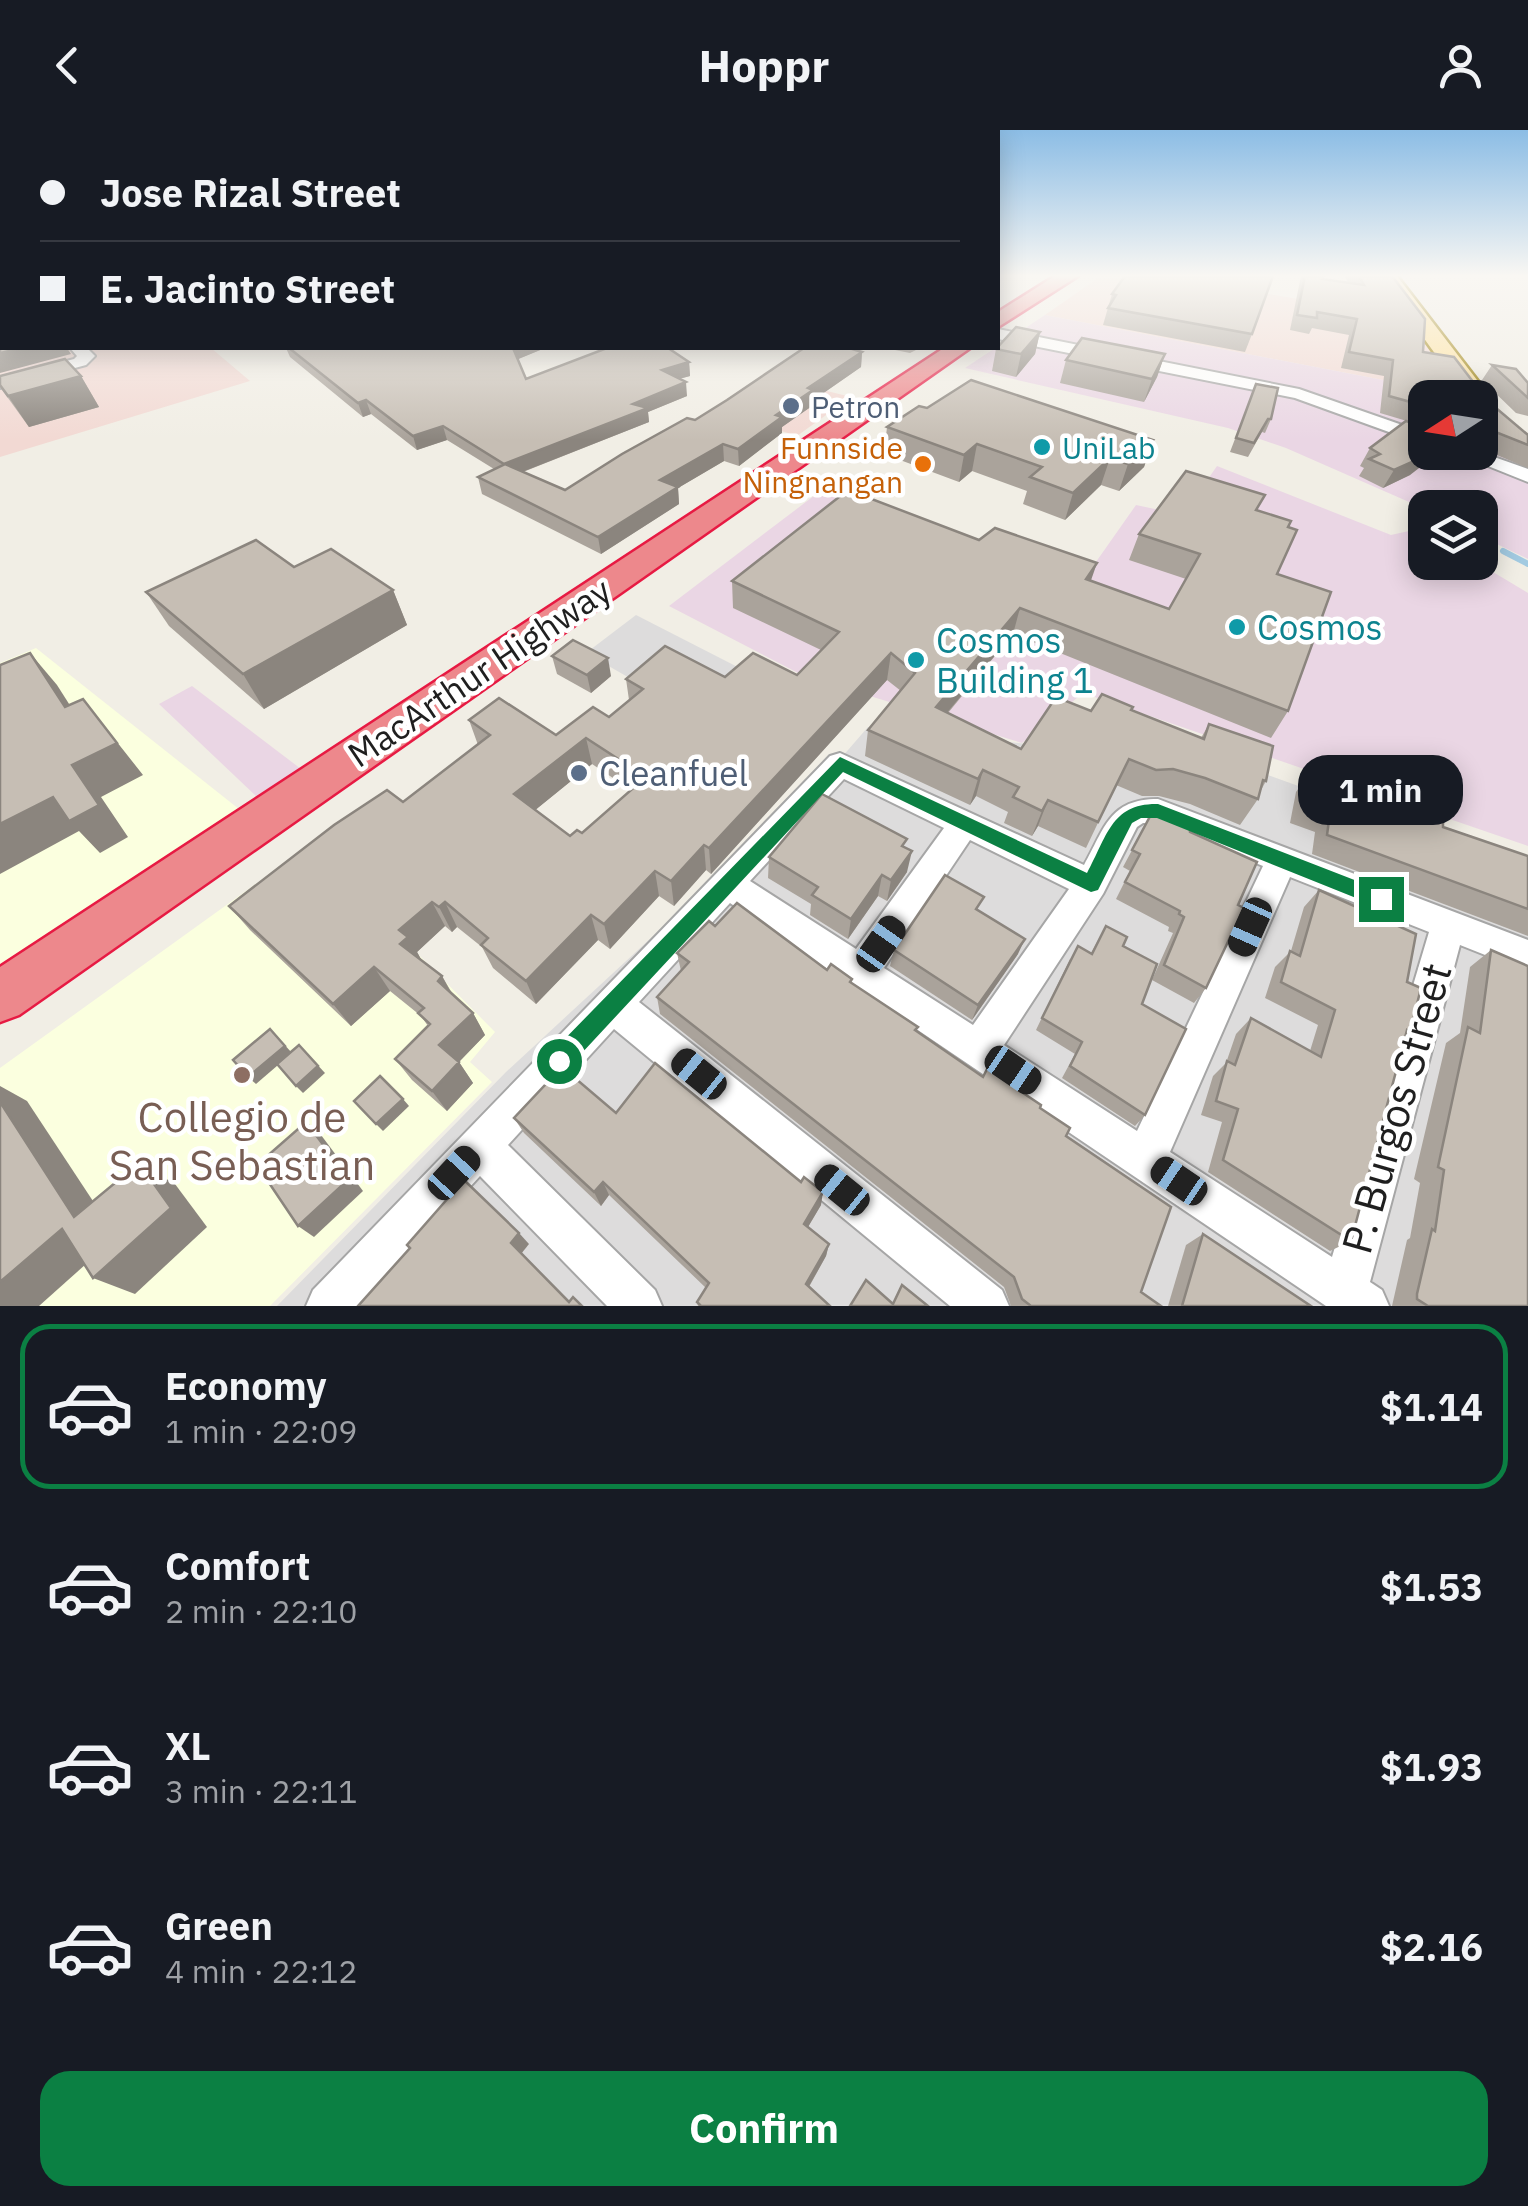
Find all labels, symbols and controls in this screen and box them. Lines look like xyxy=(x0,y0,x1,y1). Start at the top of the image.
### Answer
text: Hoppr xyxy=(699,36,829,94)
icon: back xyxy=(40,38,95,93)
icon: person xyxy=(1433,38,1488,93)
text: Jose Rizal Street xyxy=(100,168,401,217)
text: E. Jacinto Street xyxy=(100,264,395,313)
north arrow xyxy=(1408,380,1498,470)
map controls xyxy=(1408,380,1498,580)
place label: Petron xyxy=(811,387,900,426)
marker: Petron xyxy=(780,395,802,417)
place label: Funnside Ningnangan xyxy=(743,428,903,501)
place label: UniLab xyxy=(1062,428,1155,467)
marker: UniLab xyxy=(1031,436,1053,458)
marker: Funnside Ningnangan xyxy=(912,453,934,475)
button: layers xyxy=(1408,490,1498,580)
street label: MacArthur Highway xyxy=(339,567,619,777)
place label: Cosmos xyxy=(1257,604,1383,650)
marker: Cosmos xyxy=(1226,616,1248,638)
place label: Cosmos Building 1 xyxy=(936,617,1094,703)
marker: Cosmos Building 1 xyxy=(905,649,927,671)
place label: Cleanfuel xyxy=(599,750,748,796)
callout: 1 min xyxy=(1298,754,1464,824)
marker: Cleanfuel xyxy=(568,762,590,784)
text: 1 min xyxy=(1339,769,1422,811)
route end xyxy=(1359,877,1404,922)
car xyxy=(1224,893,1276,961)
car xyxy=(852,911,910,977)
street label: P. Burgos Street xyxy=(1328,957,1464,1259)
route start xyxy=(537,1039,582,1084)
car xyxy=(980,1041,1046,1099)
car xyxy=(666,1043,732,1105)
marker: Collegio de San Sebastian xyxy=(231,1064,253,1086)
place label: Collegio de San Sebastian xyxy=(109,1089,375,1192)
car xyxy=(423,1141,485,1205)
car xyxy=(1146,1152,1212,1210)
car xyxy=(809,1159,875,1221)
text: Economy xyxy=(165,1361,327,1410)
icon: car xyxy=(45,1362,135,1452)
text: $1.14 xyxy=(1380,1382,1483,1431)
text: 1 min · 22:09 xyxy=(165,1410,358,1452)
text: Comfort xyxy=(165,1541,310,1590)
icon: car xyxy=(45,1542,135,1632)
text: $1.53 xyxy=(1380,1562,1483,1611)
text: 2 min · 22:10 xyxy=(165,1590,358,1632)
text: XL xyxy=(165,1721,211,1770)
icon: car xyxy=(45,1722,135,1812)
text: $1.93 xyxy=(1380,1742,1483,1791)
text: 3 min · 22:11 xyxy=(165,1770,358,1812)
text: Green xyxy=(165,1901,273,1950)
icon: car xyxy=(45,1902,135,1992)
text: $2.16 xyxy=(1380,1922,1483,1971)
text: 4 min · 22:12 xyxy=(165,1950,358,1992)
button: Confirm xyxy=(40,2071,1488,2186)

